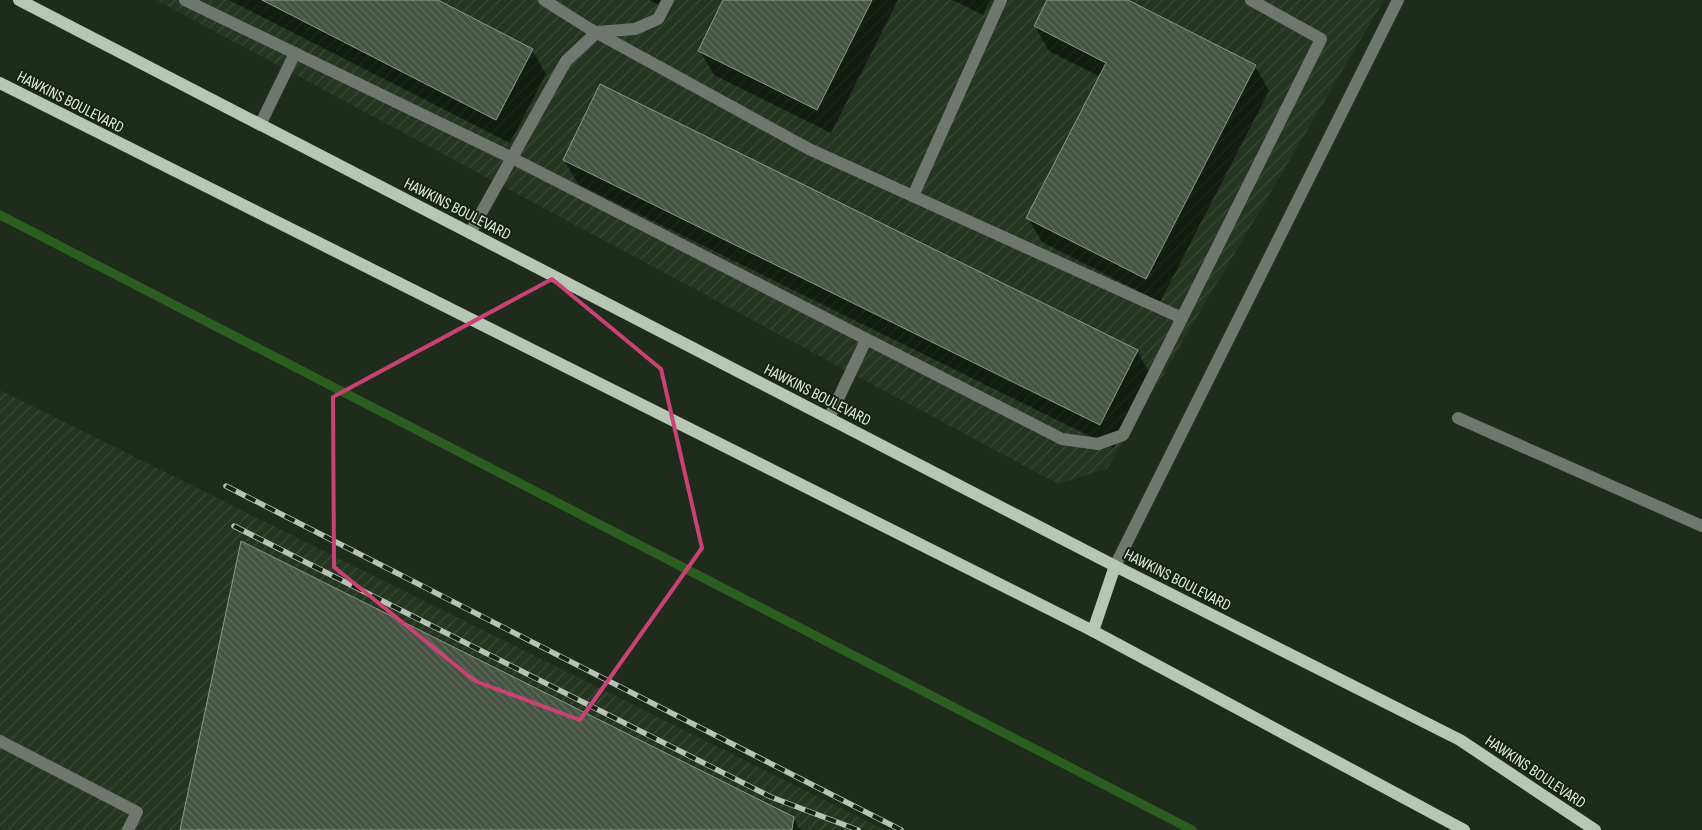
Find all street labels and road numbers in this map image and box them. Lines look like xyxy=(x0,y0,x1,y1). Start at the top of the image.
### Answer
street label: HAWKINS BOULEVARD xyxy=(14,67,127,137)
street label: HAWKINS BOULEVARD xyxy=(401,174,514,244)
street label: HAWKINS BOULEVARD xyxy=(761,360,874,430)
street label: HAWKINS BOULEVARD xyxy=(1121,545,1234,615)
street label: HAWKINS BOULEVARD xyxy=(1481,732,1589,813)

